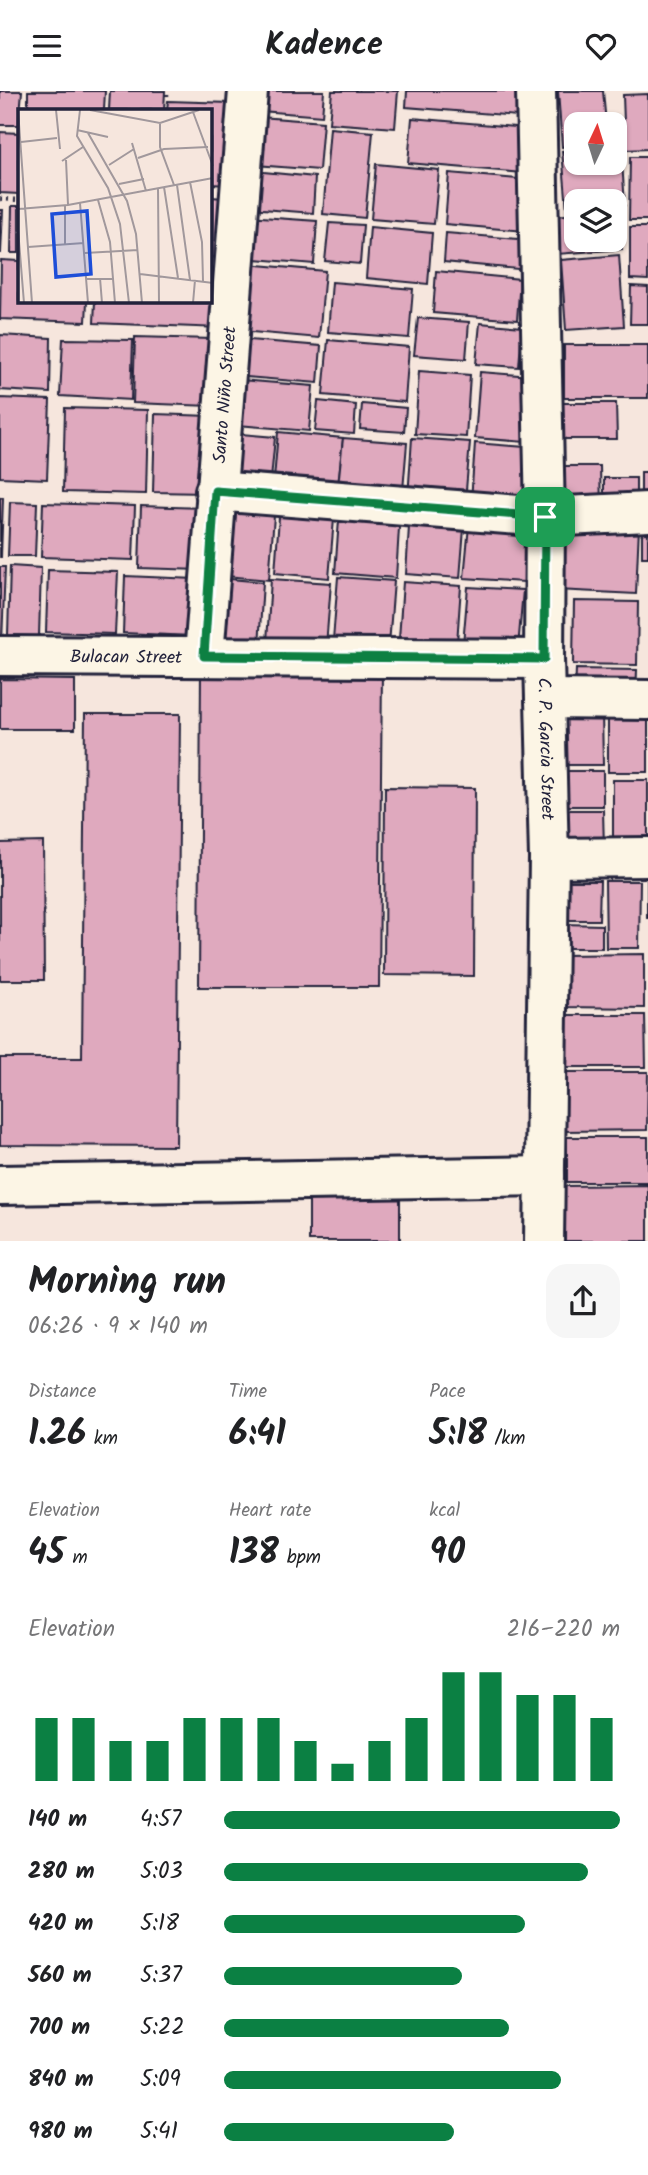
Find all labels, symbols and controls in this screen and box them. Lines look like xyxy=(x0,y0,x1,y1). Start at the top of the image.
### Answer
text: Kadence xyxy=(265,20,383,71)
icon: menu xyxy=(28,27,66,65)
icon: heart xyxy=(582,27,620,65)
inset map xyxy=(18,109,212,303)
north arrow xyxy=(564,112,626,175)
map controls xyxy=(564,112,627,252)
button: layers xyxy=(564,189,627,252)
street label: Santo Niño Street xyxy=(206,324,246,464)
pin xyxy=(515,487,575,547)
icon: arrive xyxy=(526,498,564,536)
street label: Bulacan Street xyxy=(70,643,183,673)
street label: C. P. Garcia Street xyxy=(528,677,561,822)
text: Morning run xyxy=(28,1253,226,1313)
button: share xyxy=(546,1264,620,1338)
text: 06:26 · 9 × 140 m xyxy=(28,1309,208,1345)
text: Distance xyxy=(28,1377,96,1407)
text: Time xyxy=(229,1377,267,1407)
text: Pace xyxy=(429,1377,466,1407)
text: 1.26 xyxy=(28,1407,86,1463)
text: 6:41 xyxy=(229,1407,286,1463)
text: 5:18 xyxy=(429,1407,487,1463)
text: km xyxy=(86,1424,118,1454)
text: /km xyxy=(487,1424,525,1454)
text: Elevation xyxy=(28,1496,100,1526)
text: Heart rate xyxy=(229,1496,311,1526)
text: kcal xyxy=(429,1496,460,1526)
text: 45 xyxy=(28,1526,65,1582)
text: 138 xyxy=(229,1526,279,1582)
text: 90 xyxy=(429,1526,465,1582)
text: m xyxy=(65,1543,88,1573)
text: bpm xyxy=(279,1543,321,1573)
text: Elevation xyxy=(28,1612,115,1648)
text: 216–220 m xyxy=(507,1612,620,1648)
text: 140 m xyxy=(28,1802,87,1838)
text: 4:57 xyxy=(140,1802,181,1838)
text: 280 m xyxy=(28,1854,94,1890)
text: 5:03 xyxy=(140,1854,183,1890)
text: 420 m xyxy=(28,1906,93,1942)
text: 5:18 xyxy=(140,1906,179,1942)
text: 560 m xyxy=(28,1958,92,1994)
text: 5:37 xyxy=(140,1958,182,1994)
text: 700 m xyxy=(28,2010,90,2046)
text: 5:22 xyxy=(140,2010,185,2046)
text: 840 m xyxy=(28,2062,94,2098)
text: 5:09 xyxy=(140,2062,181,2098)
text: 980 m xyxy=(28,2114,93,2150)
text: 5:41 xyxy=(140,2114,178,2150)

